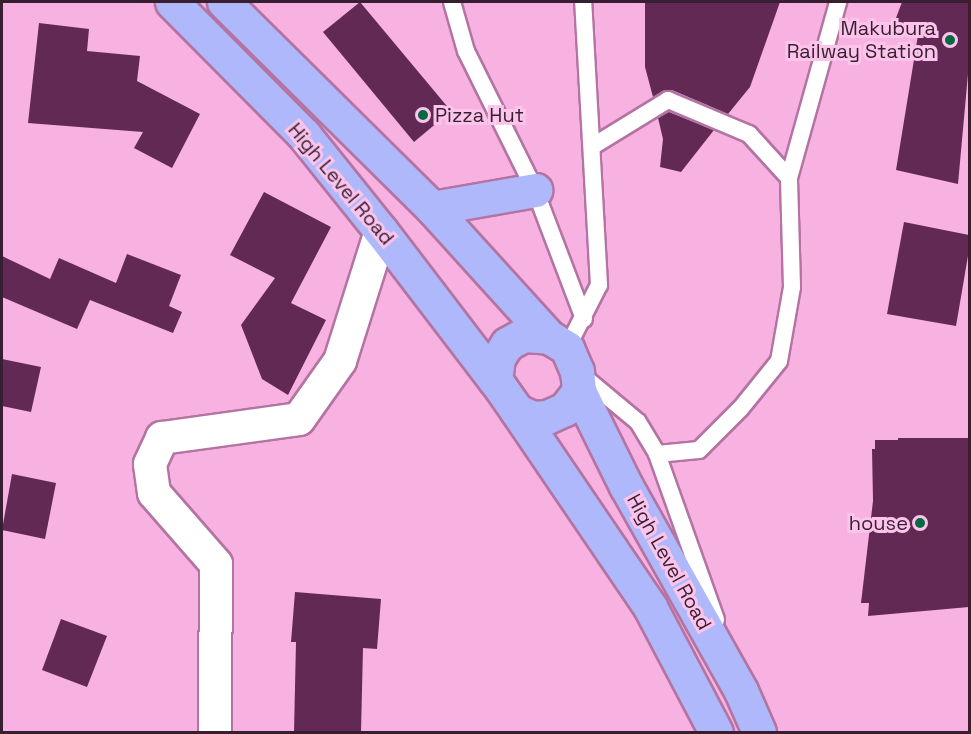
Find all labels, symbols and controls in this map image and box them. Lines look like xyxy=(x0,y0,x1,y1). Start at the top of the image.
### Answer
place label: Makubura Railway Station xyxy=(787,16,936,63)
marker: Makubura Railway Station xyxy=(941,31,959,49)
place label: Pizza Hut xyxy=(435,103,524,127)
marker: Pizza Hut xyxy=(416,108,430,122)
street label: High Level Road xyxy=(283,118,399,250)
street label: High Level Road xyxy=(622,490,716,634)
place label: house xyxy=(849,511,908,535)
marker: house xyxy=(913,516,927,530)

